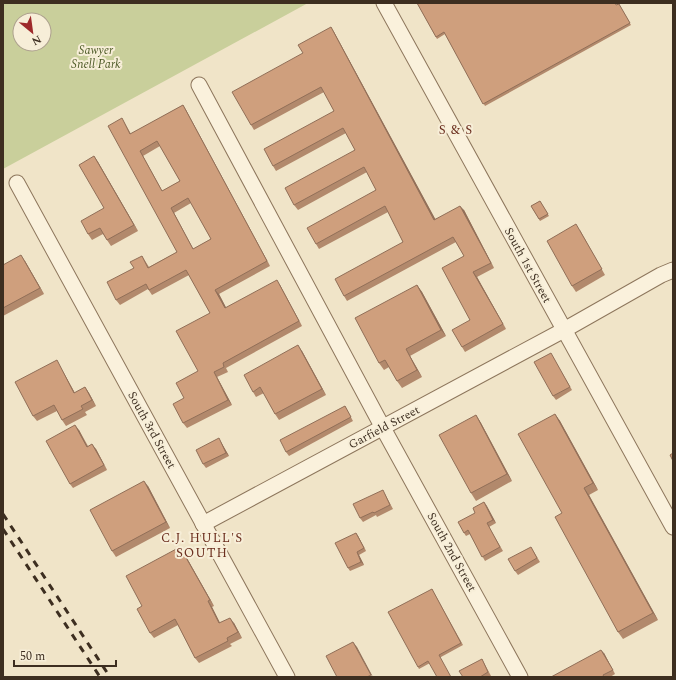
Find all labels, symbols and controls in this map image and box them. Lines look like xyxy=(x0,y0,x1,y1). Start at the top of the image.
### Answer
north arrow xyxy=(12,12,52,52)
text: N xyxy=(29,31,45,50)
park label: Sawyer Snell Park xyxy=(71,41,121,74)
district label: S & S xyxy=(439,120,473,140)
street label: South 1st Street xyxy=(499,224,556,307)
street label: South 3rd Street xyxy=(122,388,181,472)
street label: Garfield Street xyxy=(345,401,423,454)
street label: South 2nd Street xyxy=(422,509,481,595)
district label: C.J. HULL'S SOUTH xyxy=(161,528,243,563)
scale bar xyxy=(14,642,116,668)
text: 50 m xyxy=(20,647,45,666)

